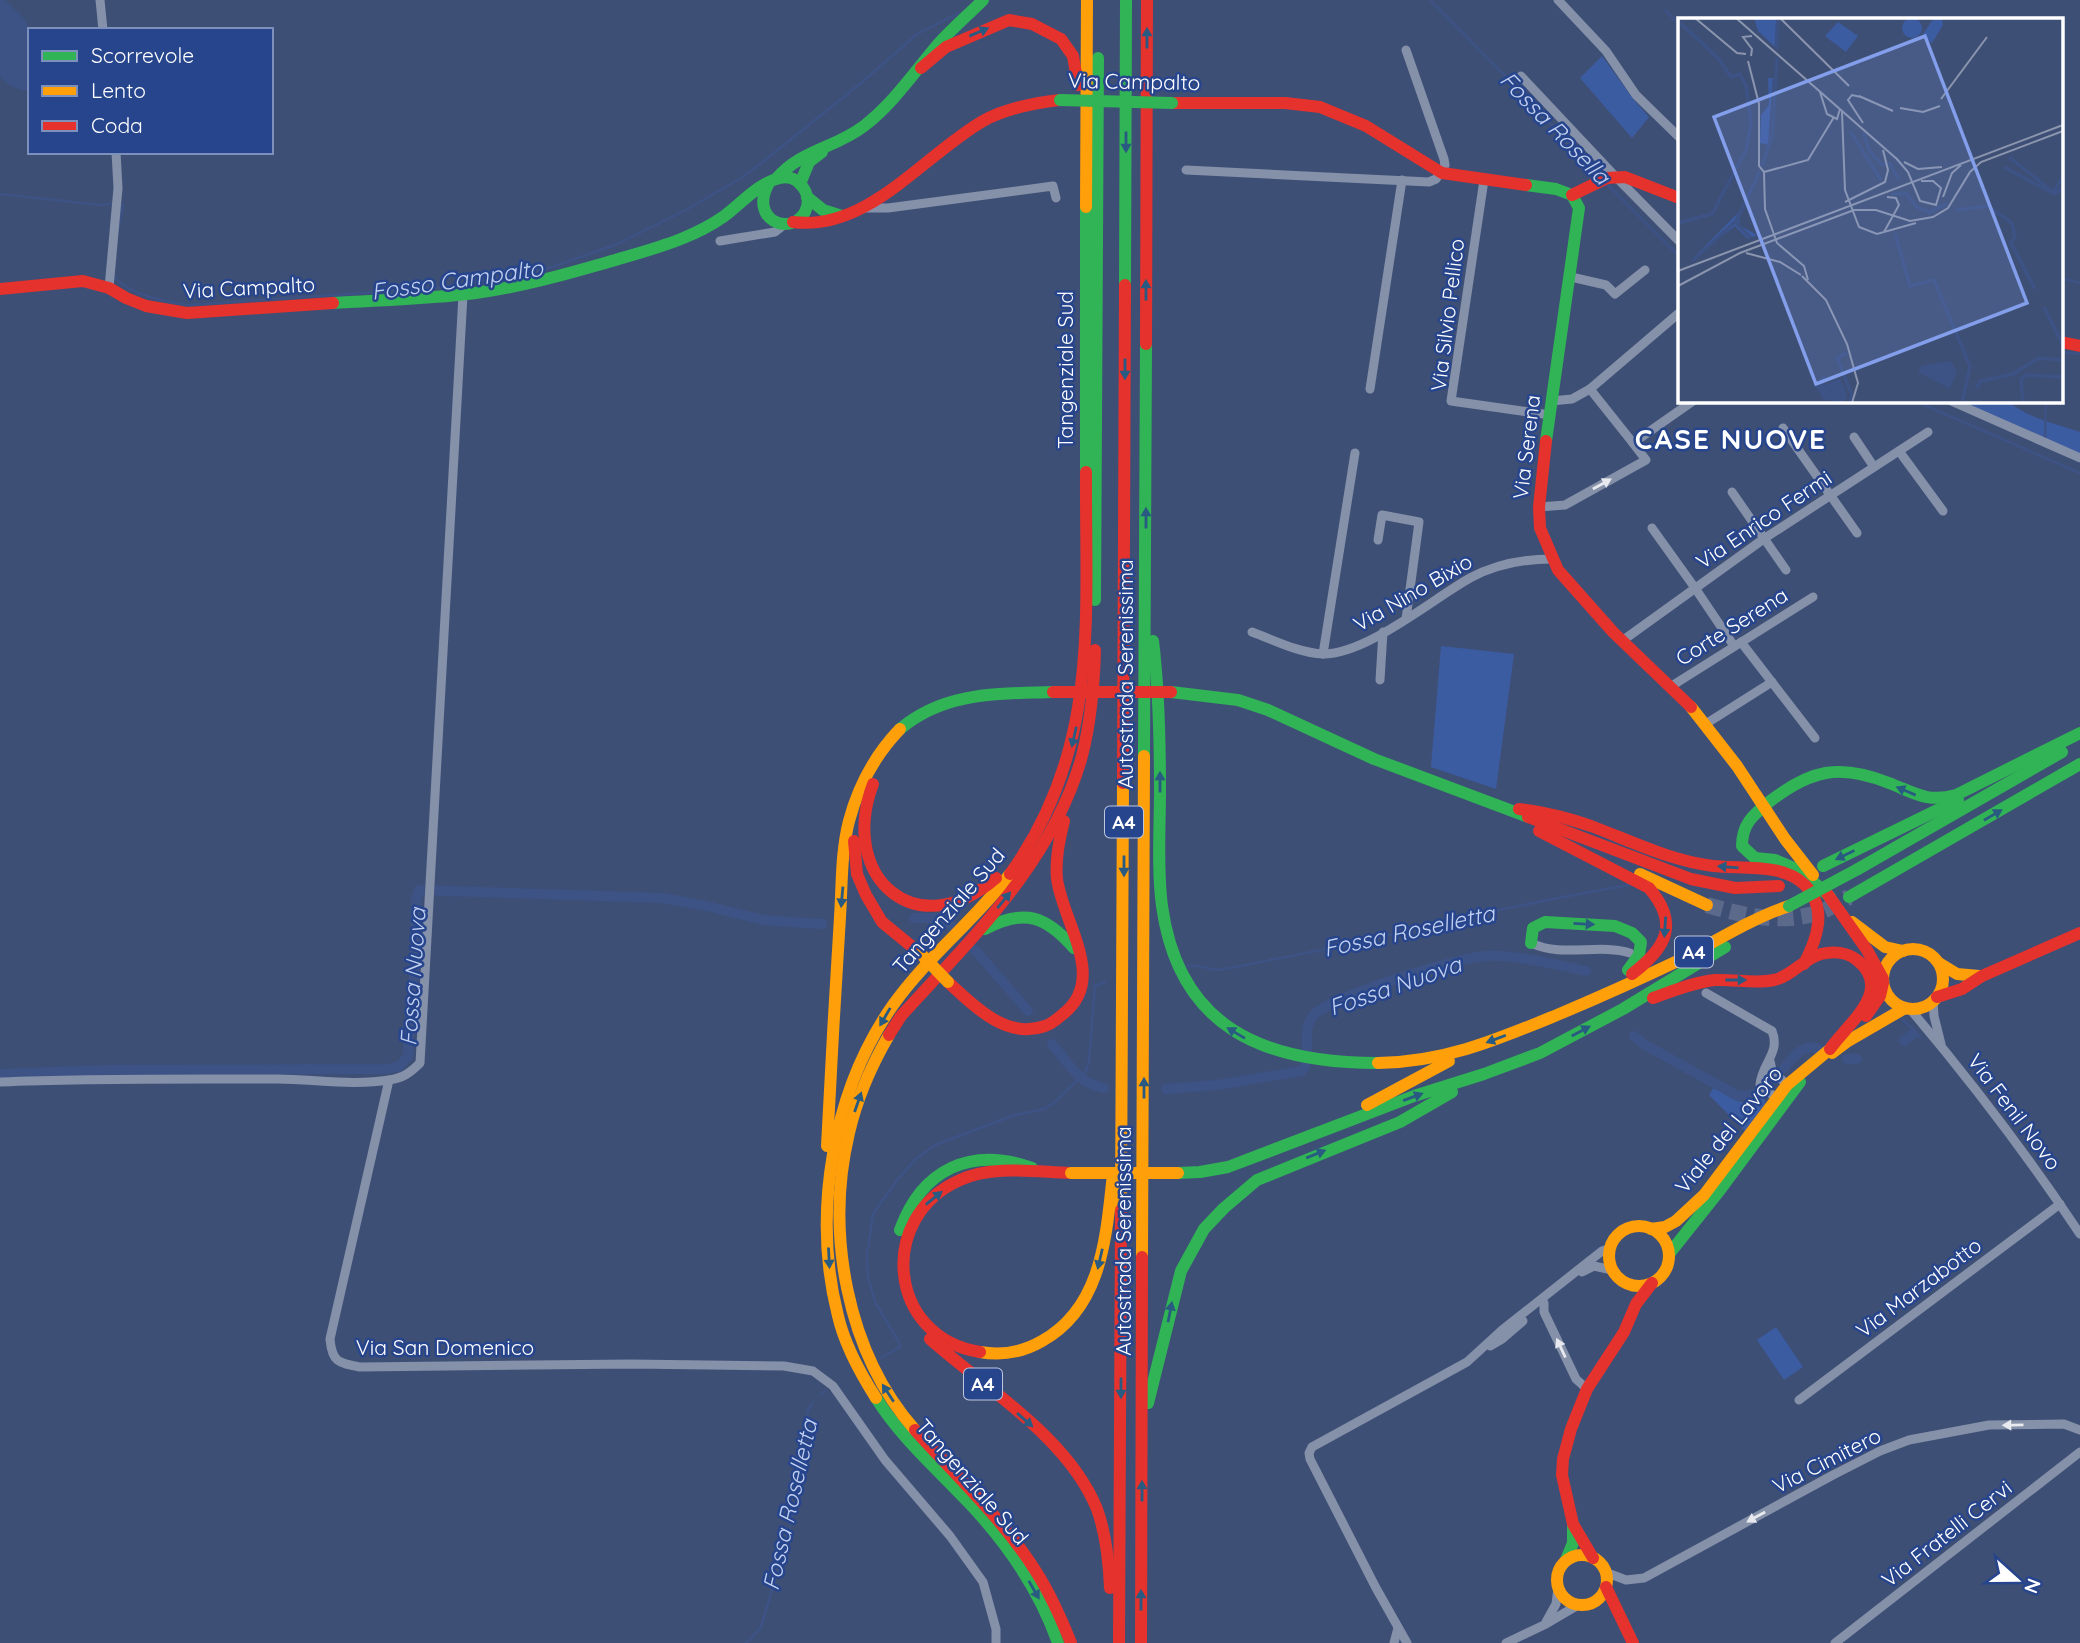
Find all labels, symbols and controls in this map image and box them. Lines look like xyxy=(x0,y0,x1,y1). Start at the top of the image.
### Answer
inset map xyxy=(1678,18,2062,402)
one-way arrow xyxy=(968,27,989,38)
one-way arrow xyxy=(1141,27,1153,49)
legend xyxy=(28,28,273,154)
text: Scorrevole xyxy=(91,42,194,68)
water label: Fossa Rosella xyxy=(1494,65,1617,191)
street label: Via Campalto xyxy=(1068,67,1200,95)
text: Lento xyxy=(91,77,146,103)
text: Coda xyxy=(91,112,143,138)
one-way arrow xyxy=(1120,131,1132,153)
street label: Via Silvio Pellico xyxy=(1425,237,1469,393)
water label: Fosso Campalto xyxy=(369,253,546,306)
street label: Via Campalto xyxy=(182,271,316,303)
one-way arrow xyxy=(1140,279,1152,301)
street label: Tangenziale Sud xyxy=(1052,291,1078,449)
one-way arrow xyxy=(1119,358,1131,380)
street label: Via Serena xyxy=(1507,393,1545,501)
district label: CASE NUOVE xyxy=(1635,421,1827,456)
street label: Via Enrico Fermi xyxy=(1691,464,1836,574)
one-way arrow xyxy=(1592,478,1611,490)
one-way arrow xyxy=(1140,506,1152,528)
street label: Via Nino Bixio xyxy=(1349,548,1476,637)
street label: Autostrada Serenissima xyxy=(1112,559,1138,789)
street label: Corte Serena xyxy=(1671,581,1792,671)
one-way arrow xyxy=(1068,726,1079,748)
one-way arrow xyxy=(1154,771,1166,793)
one-way arrow xyxy=(1896,785,1916,797)
road number: A4 xyxy=(1105,806,1143,838)
one-way arrow xyxy=(1984,808,2003,821)
street label: Tangenziale Sud xyxy=(887,842,1010,979)
one-way arrow xyxy=(1835,850,1855,861)
one-way arrow xyxy=(1118,855,1130,877)
one-way arrow xyxy=(1717,861,1739,872)
one-way arrow xyxy=(836,887,847,909)
one-way arrow xyxy=(996,891,1011,908)
water label: Fossa Roselletta xyxy=(1321,898,1498,963)
water label: Fossa Nuova xyxy=(393,906,432,1047)
one-way arrow xyxy=(1659,916,1670,938)
one-way arrow xyxy=(1573,918,1595,929)
road number: A4 xyxy=(1675,936,1713,968)
water label: Fossa Nuova xyxy=(1325,949,1466,1022)
one-way arrow xyxy=(1725,974,1747,986)
one-way arrow xyxy=(879,1008,891,1027)
one-way arrow xyxy=(1572,1025,1591,1037)
one-way arrow xyxy=(1226,1027,1245,1039)
one-way arrow xyxy=(1485,1033,1506,1044)
street label: Via Fenil Novo xyxy=(1963,1048,2067,1175)
street label: Viale del Lavoro xyxy=(1669,1060,1787,1198)
one-way arrow xyxy=(1138,1077,1150,1099)
one-way arrow xyxy=(853,1092,864,1113)
one-way arrow xyxy=(1402,1092,1423,1103)
street label: Autostrada Serenissima xyxy=(1110,1126,1136,1356)
one-way arrow xyxy=(1306,1149,1327,1160)
one-way arrow xyxy=(925,1190,943,1205)
street label: Via Marzabotto xyxy=(1851,1232,1986,1343)
one-way arrow xyxy=(824,1247,835,1269)
one-way arrow xyxy=(1094,1249,1105,1271)
one-way arrow xyxy=(1165,1301,1176,1323)
street label: Via San Domenico xyxy=(356,1334,534,1360)
one-way arrow xyxy=(1556,1338,1567,1358)
road number: A4 xyxy=(964,1368,1002,1400)
one-way arrow xyxy=(1115,1377,1127,1399)
one-way arrow xyxy=(882,1383,895,1402)
one-way arrow xyxy=(1016,1412,1034,1428)
street label: Tangenziale Sud xyxy=(911,1413,1034,1550)
water label: Fossa Roselletta xyxy=(756,1416,823,1593)
one-way arrow xyxy=(2002,1419,2024,1431)
street label: Via Cimitero xyxy=(1768,1422,1885,1498)
street label: Via Fratelli Cervi xyxy=(1876,1474,2017,1592)
one-way arrow xyxy=(1136,1480,1148,1502)
one-way arrow xyxy=(1747,1511,1766,1523)
north arrow xyxy=(1982,1545,2052,1615)
text: N xyxy=(2019,1575,2047,1597)
one-way arrow xyxy=(1028,1580,1040,1599)
one-way arrow xyxy=(1135,1589,1147,1611)

